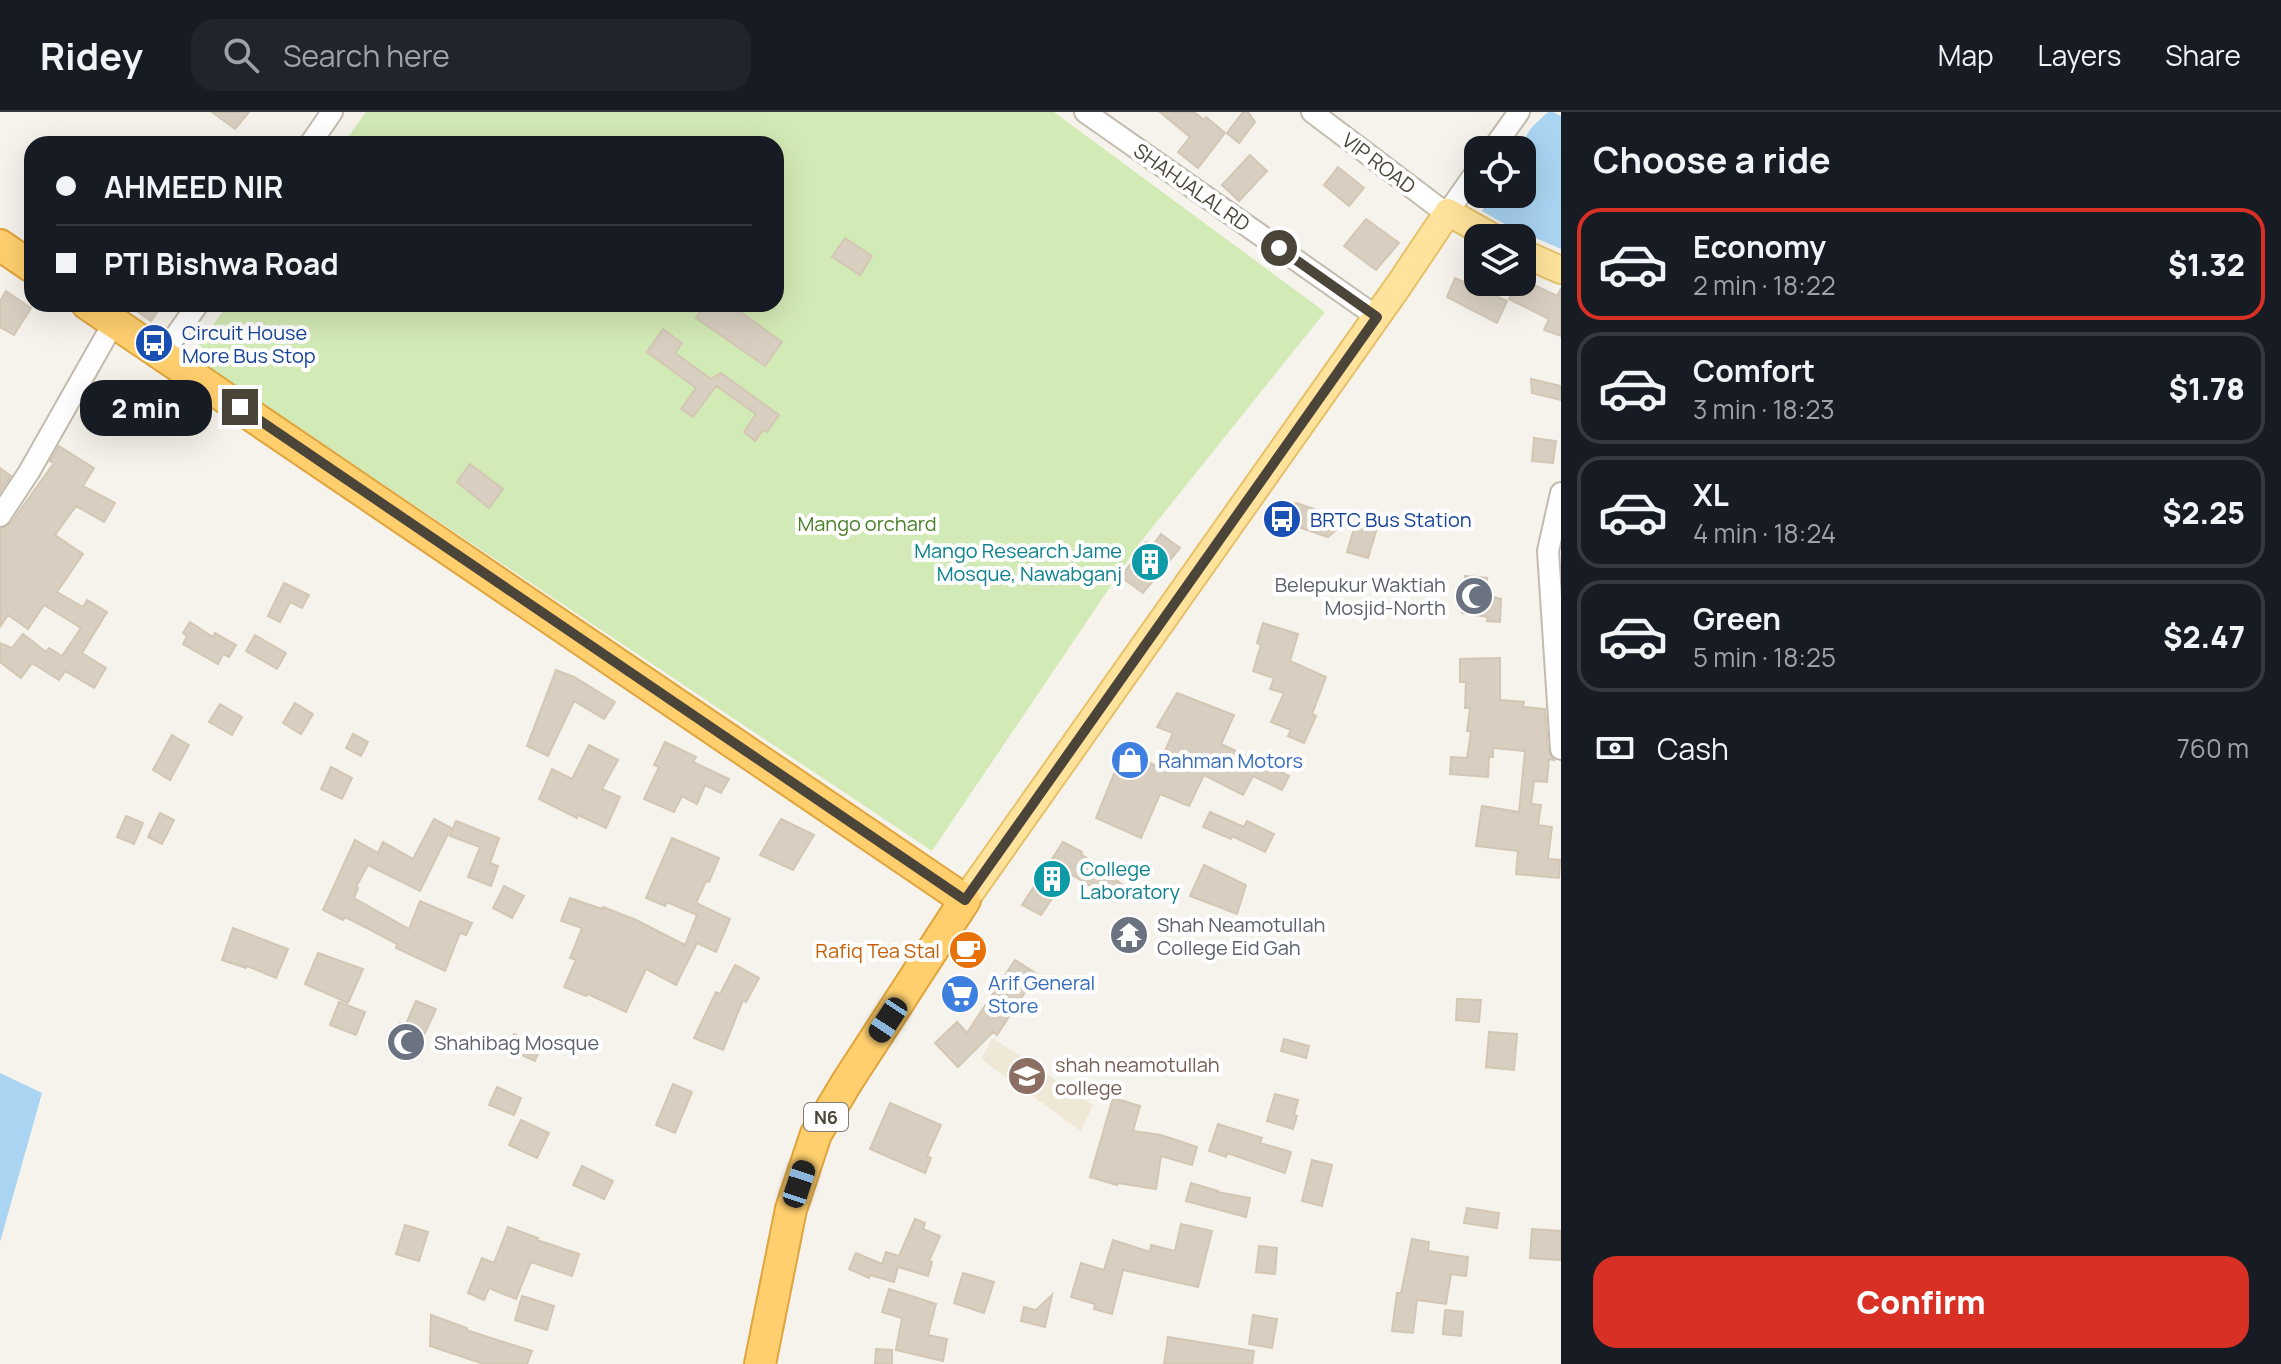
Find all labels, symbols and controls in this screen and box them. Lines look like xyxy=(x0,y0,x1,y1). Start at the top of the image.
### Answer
search box xyxy=(191,19,751,91)
text: Ridey xyxy=(40,29,143,81)
icon: search xyxy=(219,33,263,77)
text: Search here xyxy=(283,35,450,76)
text: Map xyxy=(1938,36,1994,74)
text: Layers xyxy=(2038,36,2121,74)
text: Share xyxy=(2165,36,2241,74)
street label: VIP ROAD xyxy=(1337,126,1421,200)
text: Choose a ride xyxy=(1593,135,1831,184)
map controls xyxy=(1464,136,1536,296)
button: locate xyxy=(1464,136,1536,208)
street label: SHAHJALAL RD xyxy=(1129,137,1255,237)
text: AHMEED NIR xyxy=(104,166,283,207)
button: layers xyxy=(1464,224,1536,296)
text: Economy xyxy=(1693,226,1826,267)
icon: car xyxy=(1597,228,1669,300)
route start xyxy=(1261,230,1297,266)
text: PTI Bishwa Road xyxy=(104,243,339,284)
text: $1.32 xyxy=(2168,244,2245,285)
text: 2 min · 18:22 xyxy=(1693,267,1836,303)
place label: Circuit House More Bus Stop xyxy=(182,319,316,369)
bus stop icon: Circuit House More Bus Stop xyxy=(133,322,175,364)
text: Comfort xyxy=(1693,350,1815,391)
icon: car xyxy=(1597,352,1669,424)
text: $1.78 xyxy=(2169,368,2245,409)
callout: 2 min xyxy=(80,379,212,435)
route end xyxy=(222,389,258,425)
text: 2 min xyxy=(112,390,180,426)
text: 3 min · 18:23 xyxy=(1693,391,1835,427)
text: XL xyxy=(1693,474,1729,515)
icon: car xyxy=(1597,476,1669,548)
text: $2.25 xyxy=(2162,492,2245,533)
bus stop icon: BRTC Bus Station xyxy=(1261,498,1303,540)
place label: BRTC Bus Station xyxy=(1310,506,1472,533)
park label: Mango orchard xyxy=(797,510,937,537)
text: 4 min · 18:24 xyxy=(1693,515,1836,551)
place label: Mango Research Jame Mosque, Nawabganj xyxy=(914,537,1122,587)
building icon: Mango Research Jame Mosque, Nawabganj xyxy=(1129,541,1171,583)
place label: Belepukur Waktiah Mosjid-North xyxy=(1275,571,1446,621)
mosque icon: Belepukur Waktiah Mosjid-North xyxy=(1453,575,1495,617)
text: Green xyxy=(1693,598,1781,639)
icon: car xyxy=(1597,600,1669,672)
text: $2.47 xyxy=(2163,616,2245,657)
text: 5 min · 18:25 xyxy=(1693,639,1836,675)
icon: cash xyxy=(1593,726,1637,770)
text: Cash xyxy=(1657,728,1729,769)
text: 760 m xyxy=(2177,730,2249,766)
shop icon: Rahman Motors xyxy=(1109,739,1151,781)
place label: Rahman Motors xyxy=(1158,747,1303,774)
place label: College Laboratory xyxy=(1080,855,1180,905)
building icon: College Laboratory xyxy=(1031,858,1073,900)
place label: Shah Neamotullah College Eid Gah xyxy=(1157,911,1325,961)
temple icon: Shah Neamotullah College Eid Gah xyxy=(1108,914,1150,956)
cafe icon: Rafiq Tea Stal xyxy=(947,929,989,971)
place label: Rafiq Tea Stal xyxy=(815,937,940,964)
place label: Arif General Store xyxy=(988,969,1095,1019)
supermarket icon: Arif General Store xyxy=(939,973,981,1015)
car xyxy=(865,993,911,1047)
mosque icon: Shahibag Mosque xyxy=(385,1021,427,1063)
place label: Shahibag Mosque xyxy=(434,1029,599,1056)
place label: shah neamotullah college xyxy=(1055,1051,1220,1101)
school or university icon: shah neamotullah college xyxy=(1006,1055,1048,1097)
road number: N6 xyxy=(804,1103,848,1131)
car xyxy=(780,1157,818,1211)
button: Confirm xyxy=(1593,1256,2249,1348)

